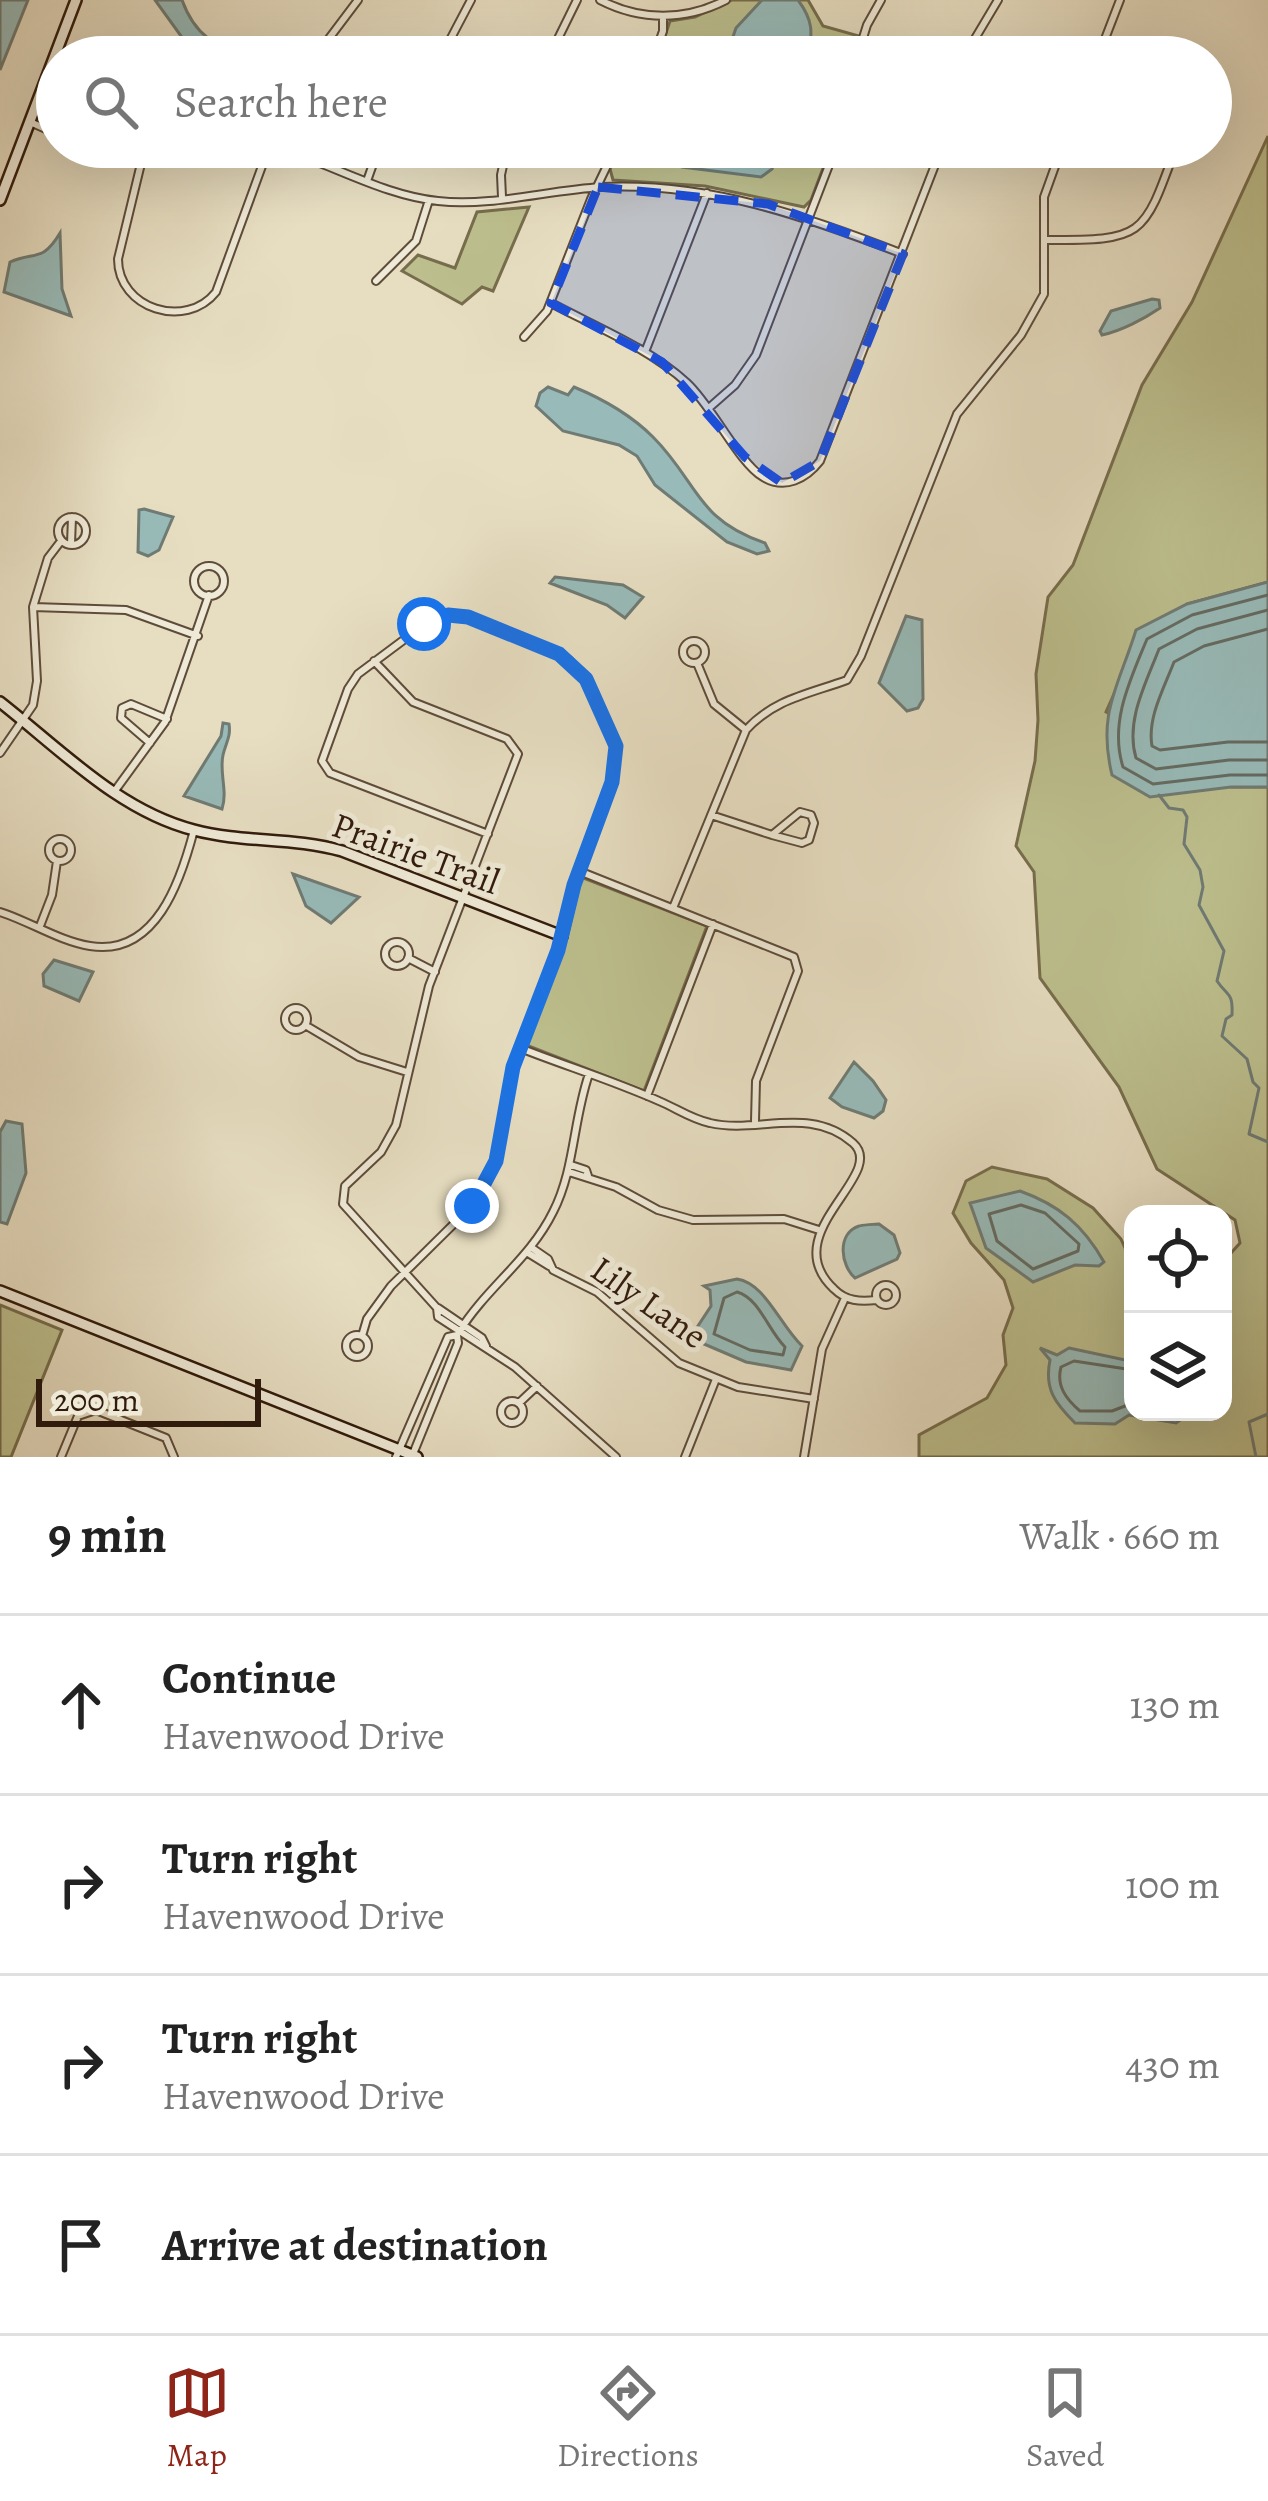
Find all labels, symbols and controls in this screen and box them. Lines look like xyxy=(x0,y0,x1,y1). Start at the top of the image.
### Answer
search box xyxy=(36,36,1232,168)
icon: search xyxy=(78,69,144,135)
text: Search here xyxy=(174,71,388,133)
route start xyxy=(397,597,451,651)
street label: Prairie Trail xyxy=(326,800,507,906)
route end xyxy=(445,1179,499,1233)
map controls xyxy=(1124,1205,1232,1421)
button: locate xyxy=(1124,1205,1232,1313)
street label: Lily Lane xyxy=(581,1244,717,1360)
button: layers xyxy=(1124,1313,1232,1421)
scale bar xyxy=(36,1373,261,1426)
text: 200 m xyxy=(54,1377,139,1422)
text: 9 min xyxy=(48,1500,167,1570)
text: Walk · 660 m xyxy=(1020,1509,1220,1562)
text: Continue xyxy=(162,1647,336,1709)
icon: ahead xyxy=(48,1672,114,1738)
text: 130 m xyxy=(1129,1678,1220,1731)
text: Havenwood Drive xyxy=(162,1709,445,1762)
text: Turn right xyxy=(162,1827,357,1889)
icon: right xyxy=(48,1852,114,1918)
text: 100 m xyxy=(1125,1858,1220,1911)
text: Havenwood Drive xyxy=(162,1889,445,1942)
text: Turn right xyxy=(162,2007,357,2069)
icon: right xyxy=(48,2032,114,2098)
text: 430 m xyxy=(1125,2038,1220,2091)
text: Havenwood Drive xyxy=(162,2069,445,2122)
icon: arrive xyxy=(48,2212,114,2278)
text: Arrive at destination xyxy=(162,2214,548,2276)
tab: Map xyxy=(164,2360,230,2477)
tab: Directions xyxy=(557,2360,699,2477)
tab: Saved xyxy=(1026,2360,1104,2477)

